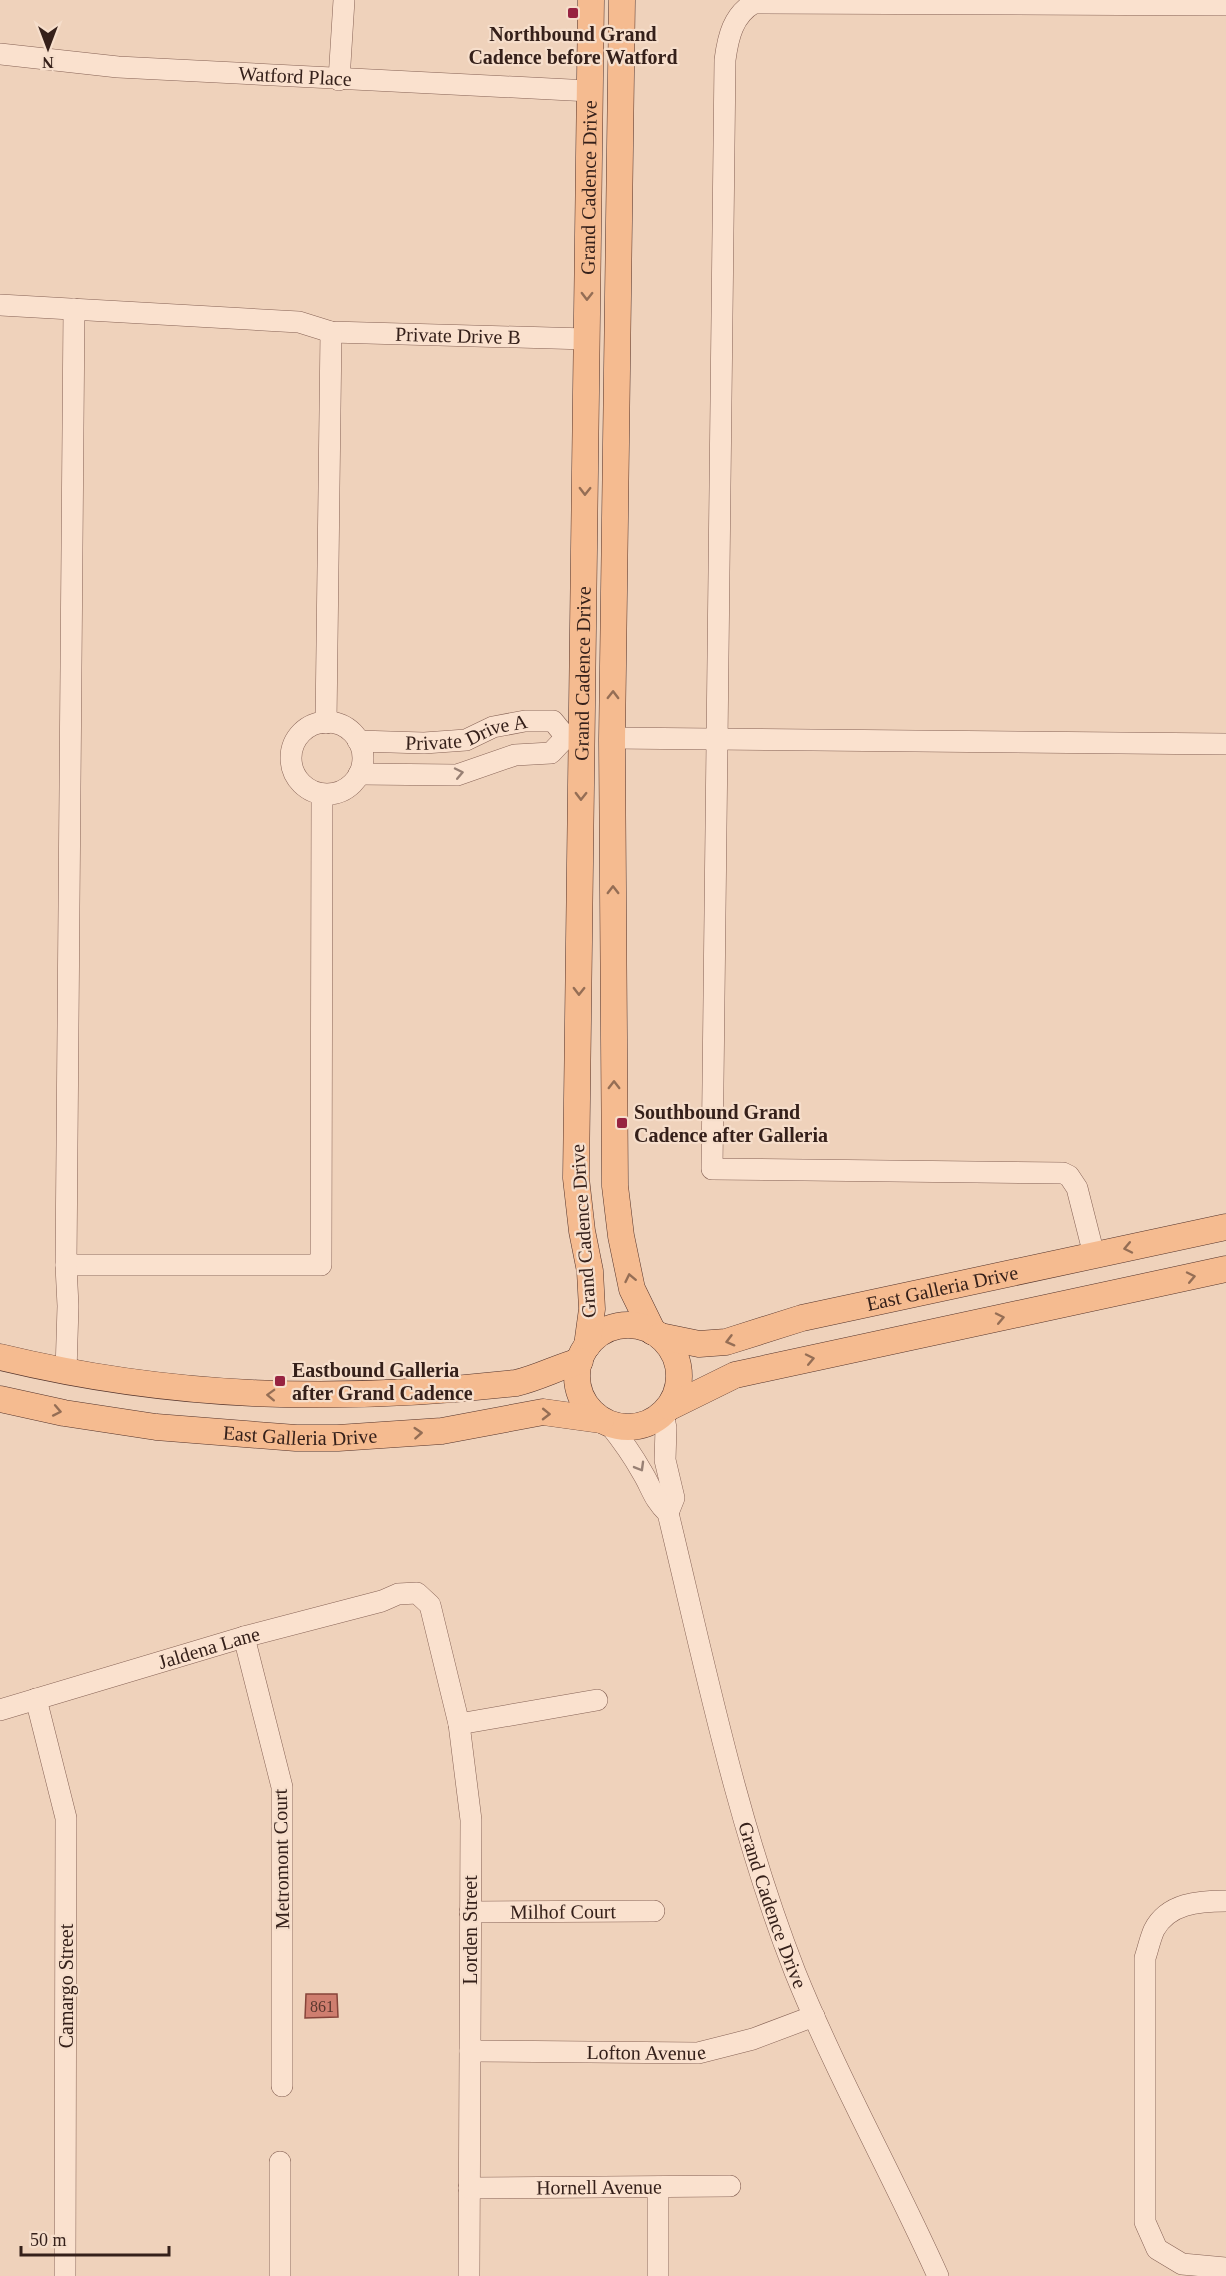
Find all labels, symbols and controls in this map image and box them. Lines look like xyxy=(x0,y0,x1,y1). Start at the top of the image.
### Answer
marker: Northbound Grand Cadence before Watford xyxy=(566,6,580,20)
north arrow xyxy=(18,18,78,78)
place label: Northbound Grand Cadence before Watford xyxy=(468,23,678,68)
text: N xyxy=(42,54,54,71)
street label: Watford Place xyxy=(238,62,352,90)
street label: Grand Cadence Drive xyxy=(577,100,601,275)
one-way arrow xyxy=(581,292,593,301)
street label: Private Drive B xyxy=(395,323,521,348)
one-way arrow xyxy=(579,487,591,496)
street label: Grand Cadence Drive xyxy=(570,586,595,761)
one-way arrow xyxy=(607,690,619,699)
street label: Private Drive A xyxy=(405,710,530,754)
one-way arrow xyxy=(454,768,464,781)
one-way arrow xyxy=(575,791,587,800)
one-way arrow xyxy=(607,885,619,894)
one-way arrow xyxy=(573,986,585,995)
one-way arrow xyxy=(608,1080,620,1089)
place label: Southbound Grand Cadence after Galleria xyxy=(634,1101,828,1146)
marker: Southbound Grand Cadence after Galleria xyxy=(615,1116,629,1130)
street label: Grand Cadence Drive xyxy=(566,1143,600,1319)
one-way arrow xyxy=(1123,1241,1133,1254)
street label: East Galleria Drive xyxy=(864,1261,1020,1315)
one-way arrow xyxy=(1186,1271,1196,1284)
one-way arrow xyxy=(624,1274,637,1284)
one-way arrow xyxy=(995,1312,1005,1325)
one-way arrow xyxy=(725,1333,735,1346)
one-way arrow xyxy=(805,1354,815,1367)
place label: Eastbound Galleria after Grand Cadence xyxy=(292,1359,473,1404)
marker: Eastbound Galleria after Grand Cadence xyxy=(273,1374,287,1388)
one-way arrow xyxy=(267,1388,276,1401)
one-way arrow xyxy=(52,1404,62,1417)
one-way arrow xyxy=(542,1407,551,1420)
street label: East Galleria Drive xyxy=(222,1421,378,1449)
one-way arrow xyxy=(414,1426,423,1439)
one-way arrow xyxy=(633,1461,644,1472)
street label: Jaldena Lane xyxy=(155,1622,262,1673)
street label: Metromont Court xyxy=(269,1788,293,1929)
street label: Grand Cadence Drive xyxy=(734,1819,811,1992)
street label: Lorden Street xyxy=(459,1875,481,1985)
street label: Milhof Court xyxy=(510,1900,617,1923)
street label: Camargo Street xyxy=(55,1923,78,2048)
house number: 861 xyxy=(310,1998,334,2015)
street label: Lofton Avenue xyxy=(586,2040,708,2064)
street label: Hornell Avenue xyxy=(536,2176,662,2198)
scale bar xyxy=(21,2219,170,2257)
text: 50 m xyxy=(30,2230,67,2250)

